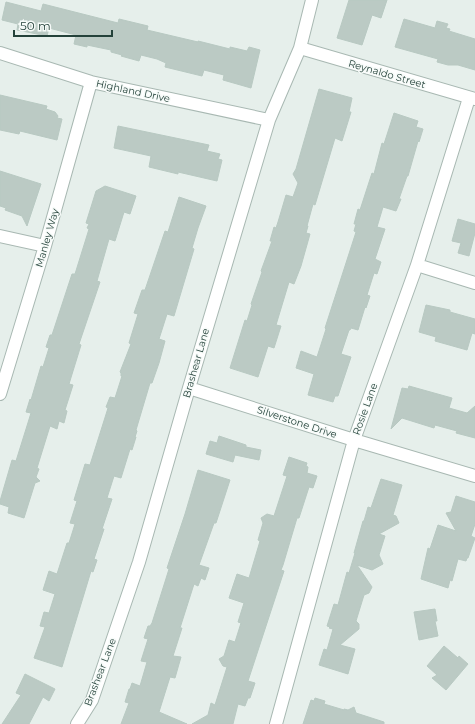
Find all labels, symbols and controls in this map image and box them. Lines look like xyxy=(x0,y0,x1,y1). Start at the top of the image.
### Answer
scale bar xyxy=(14,12,112,38)
text: 50 m xyxy=(20,18,51,33)
street label: Reynaldo Street xyxy=(347,57,427,91)
street label: Highland Drive xyxy=(95,77,171,105)
street label: Manley Way xyxy=(32,207,62,269)
street label: Brashear Lane xyxy=(180,327,212,399)
street label: Rosie Lane xyxy=(350,381,380,437)
street label: Silverstone Drive xyxy=(255,403,339,441)
street label: Brashear Lane xyxy=(81,636,119,708)

